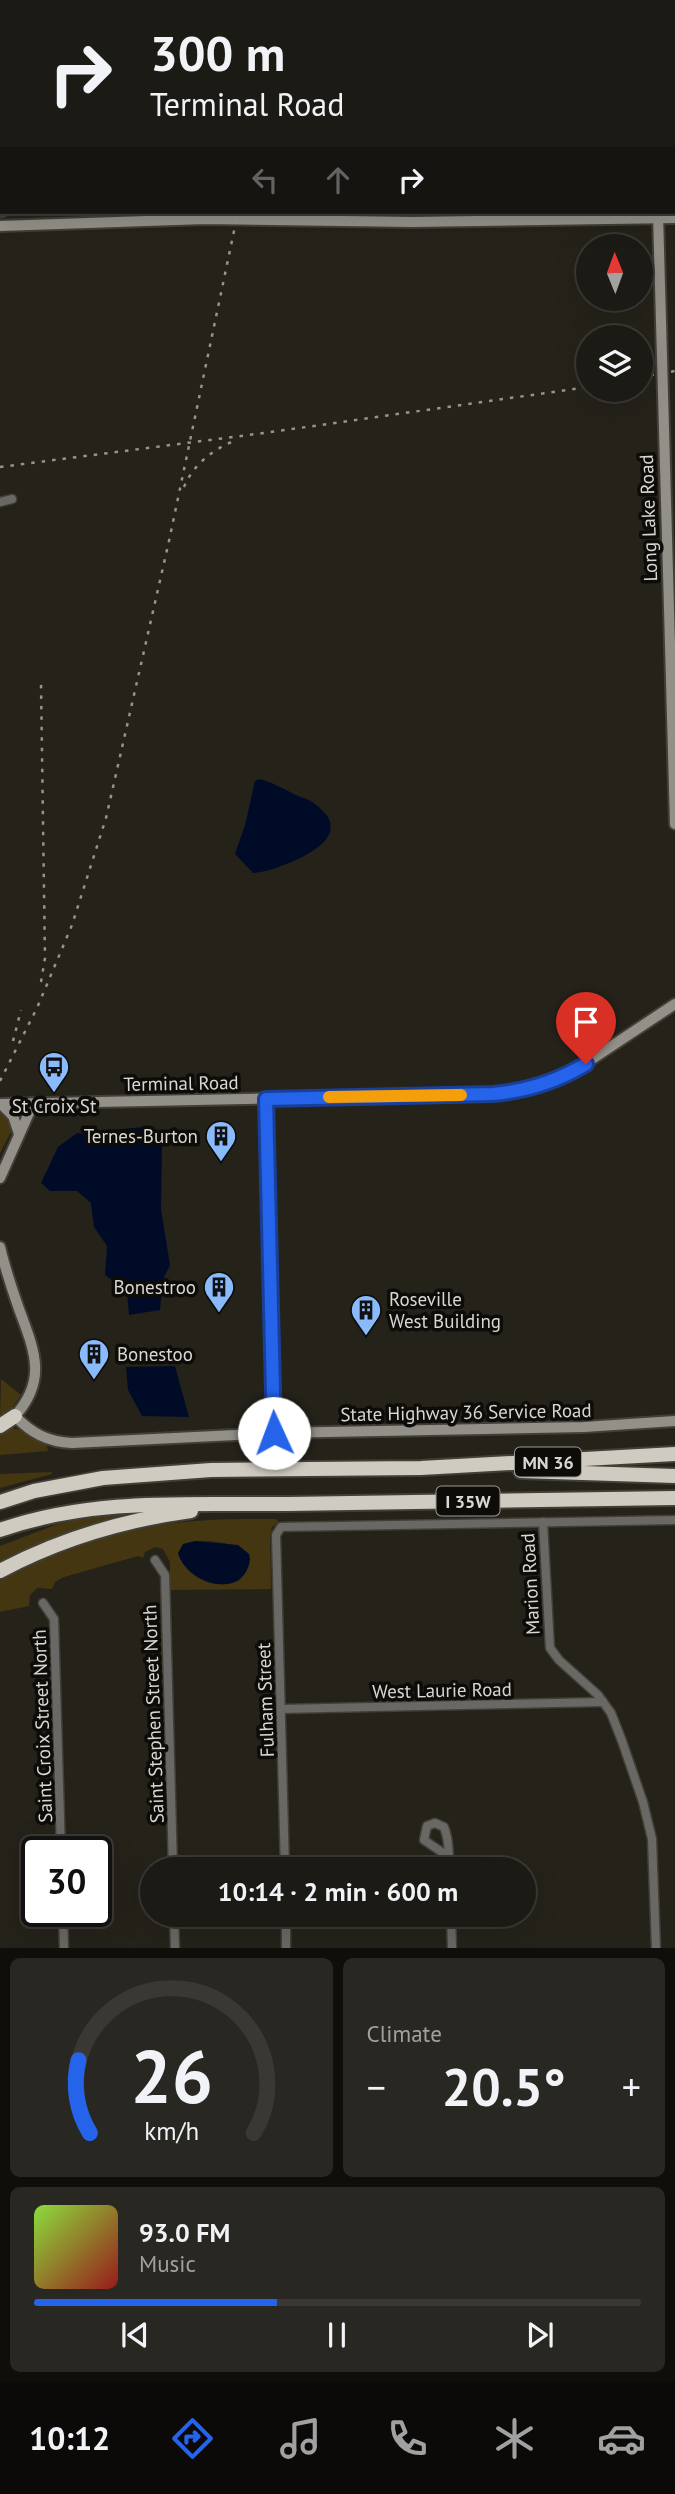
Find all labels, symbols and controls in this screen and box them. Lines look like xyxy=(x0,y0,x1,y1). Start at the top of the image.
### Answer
text: 300 m xyxy=(150,21,285,85)
icon: right xyxy=(35,28,126,119)
text: Terminal Road xyxy=(150,83,344,125)
icon: left xyxy=(246,161,284,199)
icon: ahead xyxy=(319,161,357,199)
icon: right xyxy=(392,161,430,199)
north arrow xyxy=(576,234,653,312)
map controls xyxy=(576,234,653,402)
button: layers xyxy=(576,325,653,402)
street label: Long Lake Road xyxy=(634,454,662,582)
pin xyxy=(556,992,616,1064)
icon: arrive xyxy=(567,1003,605,1041)
bus stop icon: St Croix St xyxy=(37,1050,71,1094)
street label: Terminal Road xyxy=(123,1070,239,1096)
place label: St Croix St xyxy=(12,1094,97,1118)
building icon: Ternes-Burton xyxy=(204,1119,238,1163)
place label: Ternes-Burton xyxy=(84,1124,198,1148)
building icon: Bonestroo xyxy=(202,1270,236,1314)
place label: Bonestroo xyxy=(113,1275,196,1299)
place label: Roseville West Building xyxy=(389,1287,501,1333)
building icon: Roseville West Building xyxy=(349,1293,383,1337)
building icon: Bonestoo xyxy=(77,1337,111,1381)
place label: Bonestoo xyxy=(117,1342,193,1366)
position arrow xyxy=(237,1396,311,1470)
street label: State Highway 36 Service Road xyxy=(340,1398,592,1426)
road number: MN 36 xyxy=(515,1448,581,1476)
road number: I 35W xyxy=(436,1486,500,1516)
street label: Marion Road xyxy=(515,1532,545,1636)
street label: Saint Stephen Street North xyxy=(137,1604,169,1824)
street label: Saint Croix Street North xyxy=(27,1629,57,1823)
street label: Fulham Street xyxy=(251,1642,279,1758)
street label: West Laurie Road xyxy=(372,1677,512,1703)
speed limit sign: 30 xyxy=(21,1836,112,1927)
text: 10:14 · 2 min · 600 m xyxy=(218,1875,458,1908)
text: Climate xyxy=(367,2019,442,2048)
text: 26 xyxy=(130,2030,213,2124)
text: 20.5° xyxy=(442,2053,566,2120)
text: − xyxy=(367,2062,386,2111)
text: + xyxy=(622,2062,641,2111)
text: km/h xyxy=(144,2115,199,2147)
text: 93.0 FM xyxy=(139,2216,230,2249)
text: Music xyxy=(139,2249,196,2278)
icon: previous xyxy=(116,2316,154,2354)
icon: pause xyxy=(318,2316,356,2354)
icon: next xyxy=(521,2316,559,2354)
icon: directions xyxy=(168,2414,217,2463)
icon: music xyxy=(276,2414,325,2463)
icon: phone xyxy=(383,2414,432,2463)
icon: climate xyxy=(490,2414,539,2463)
icon: car xyxy=(597,2414,646,2463)
text: 10:12 xyxy=(29,2417,110,2459)

